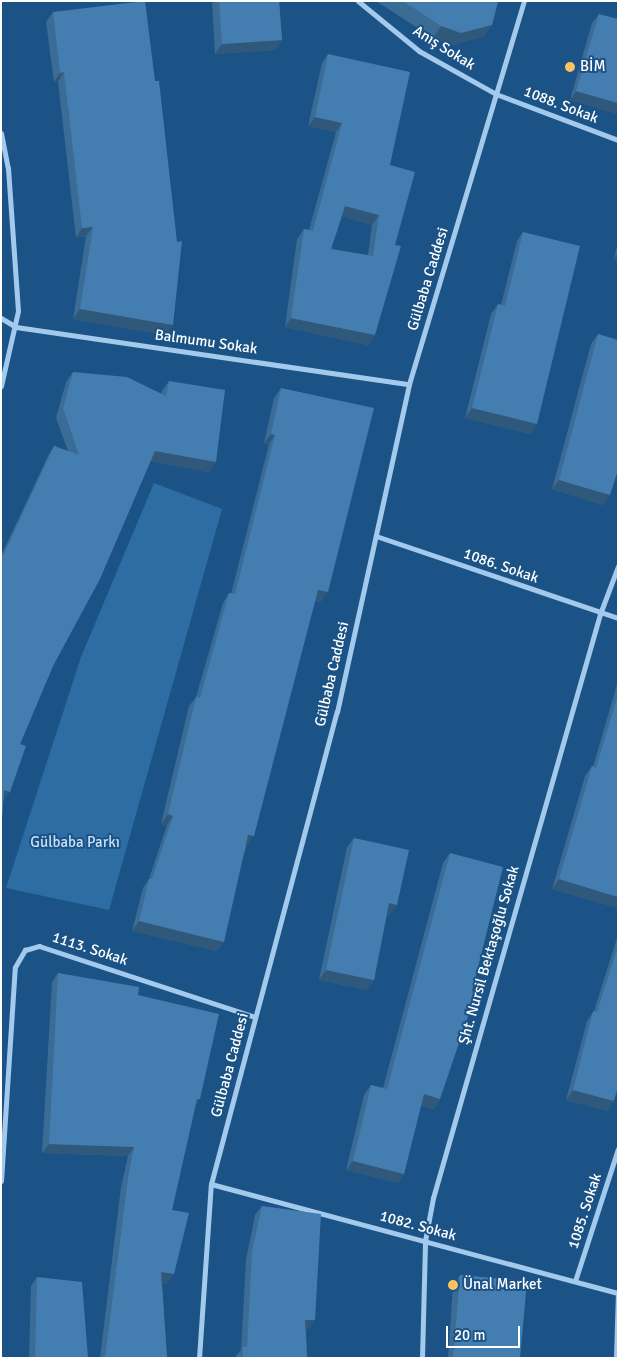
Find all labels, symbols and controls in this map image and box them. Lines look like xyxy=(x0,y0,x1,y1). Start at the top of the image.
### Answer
street label: Anış Sokak xyxy=(410,22,478,74)
place label: BİM xyxy=(580,58,606,76)
marker: BİM xyxy=(564,61,576,73)
street label: 1088. Sokak xyxy=(521,83,601,127)
street label: Gülbaba Caddesi xyxy=(404,225,452,333)
street label: Balmumu Sokak xyxy=(154,326,258,358)
street label: 1086. Sokak xyxy=(461,545,541,587)
street label: Gülbaba Caddesi xyxy=(311,620,353,728)
park label: Gülbaba Parkı xyxy=(30,834,120,852)
street label: Şht. Nursil Bektaşoğlu Sokak xyxy=(455,864,523,1046)
street label: 1113. Sokak xyxy=(50,928,130,970)
street label: Gülbaba Caddesi xyxy=(207,1011,253,1119)
street label: 1085. Sokak xyxy=(564,1171,606,1251)
street label: 1082. Sokak xyxy=(378,1207,458,1245)
place label: Ünal Market xyxy=(463,1276,542,1294)
marker: Ünal Market xyxy=(447,1279,459,1291)
scale bar xyxy=(449,1316,523,1348)
text: 20 m xyxy=(454,1326,485,1344)

